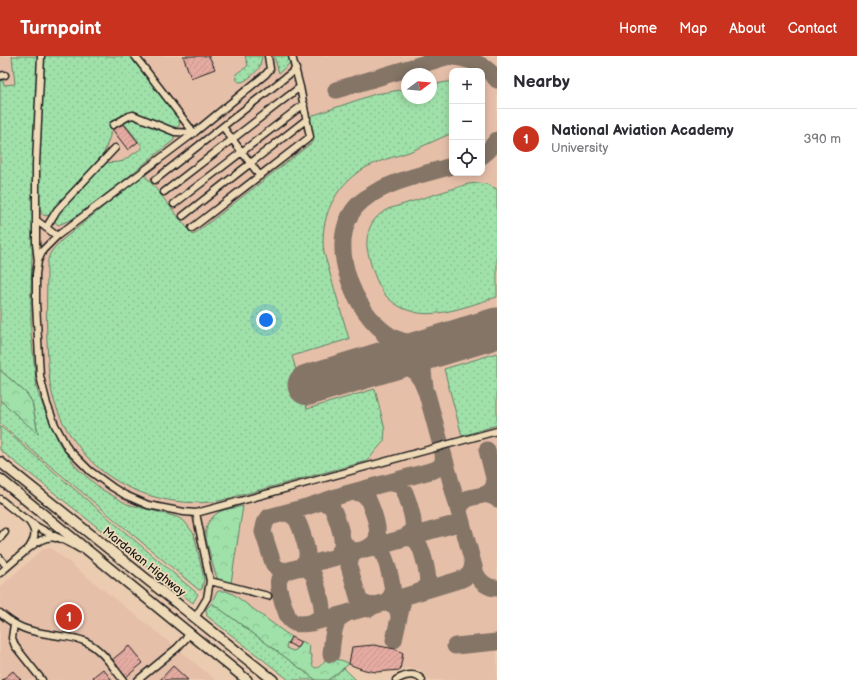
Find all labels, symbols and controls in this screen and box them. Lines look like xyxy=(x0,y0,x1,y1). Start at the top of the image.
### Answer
text: Turnpoint xyxy=(20,17,101,40)
text: Home xyxy=(619,20,657,37)
text: Map xyxy=(679,20,707,37)
text: About xyxy=(729,20,766,37)
text: Contact xyxy=(788,20,837,37)
north arrow xyxy=(401,68,437,104)
map controls xyxy=(449,68,485,176)
button: + xyxy=(449,68,485,104)
text: Nearby xyxy=(513,72,570,92)
button: − xyxy=(449,104,485,140)
text: National Aviation Academy xyxy=(551,121,734,140)
text: 1 xyxy=(523,131,529,147)
text: 390 m xyxy=(804,131,841,147)
button: locate xyxy=(449,140,485,176)
text: University xyxy=(551,140,608,156)
your location xyxy=(256,310,276,330)
street label: Mardakan Highway xyxy=(99,524,189,600)
pin: 1 xyxy=(56,602,82,632)

